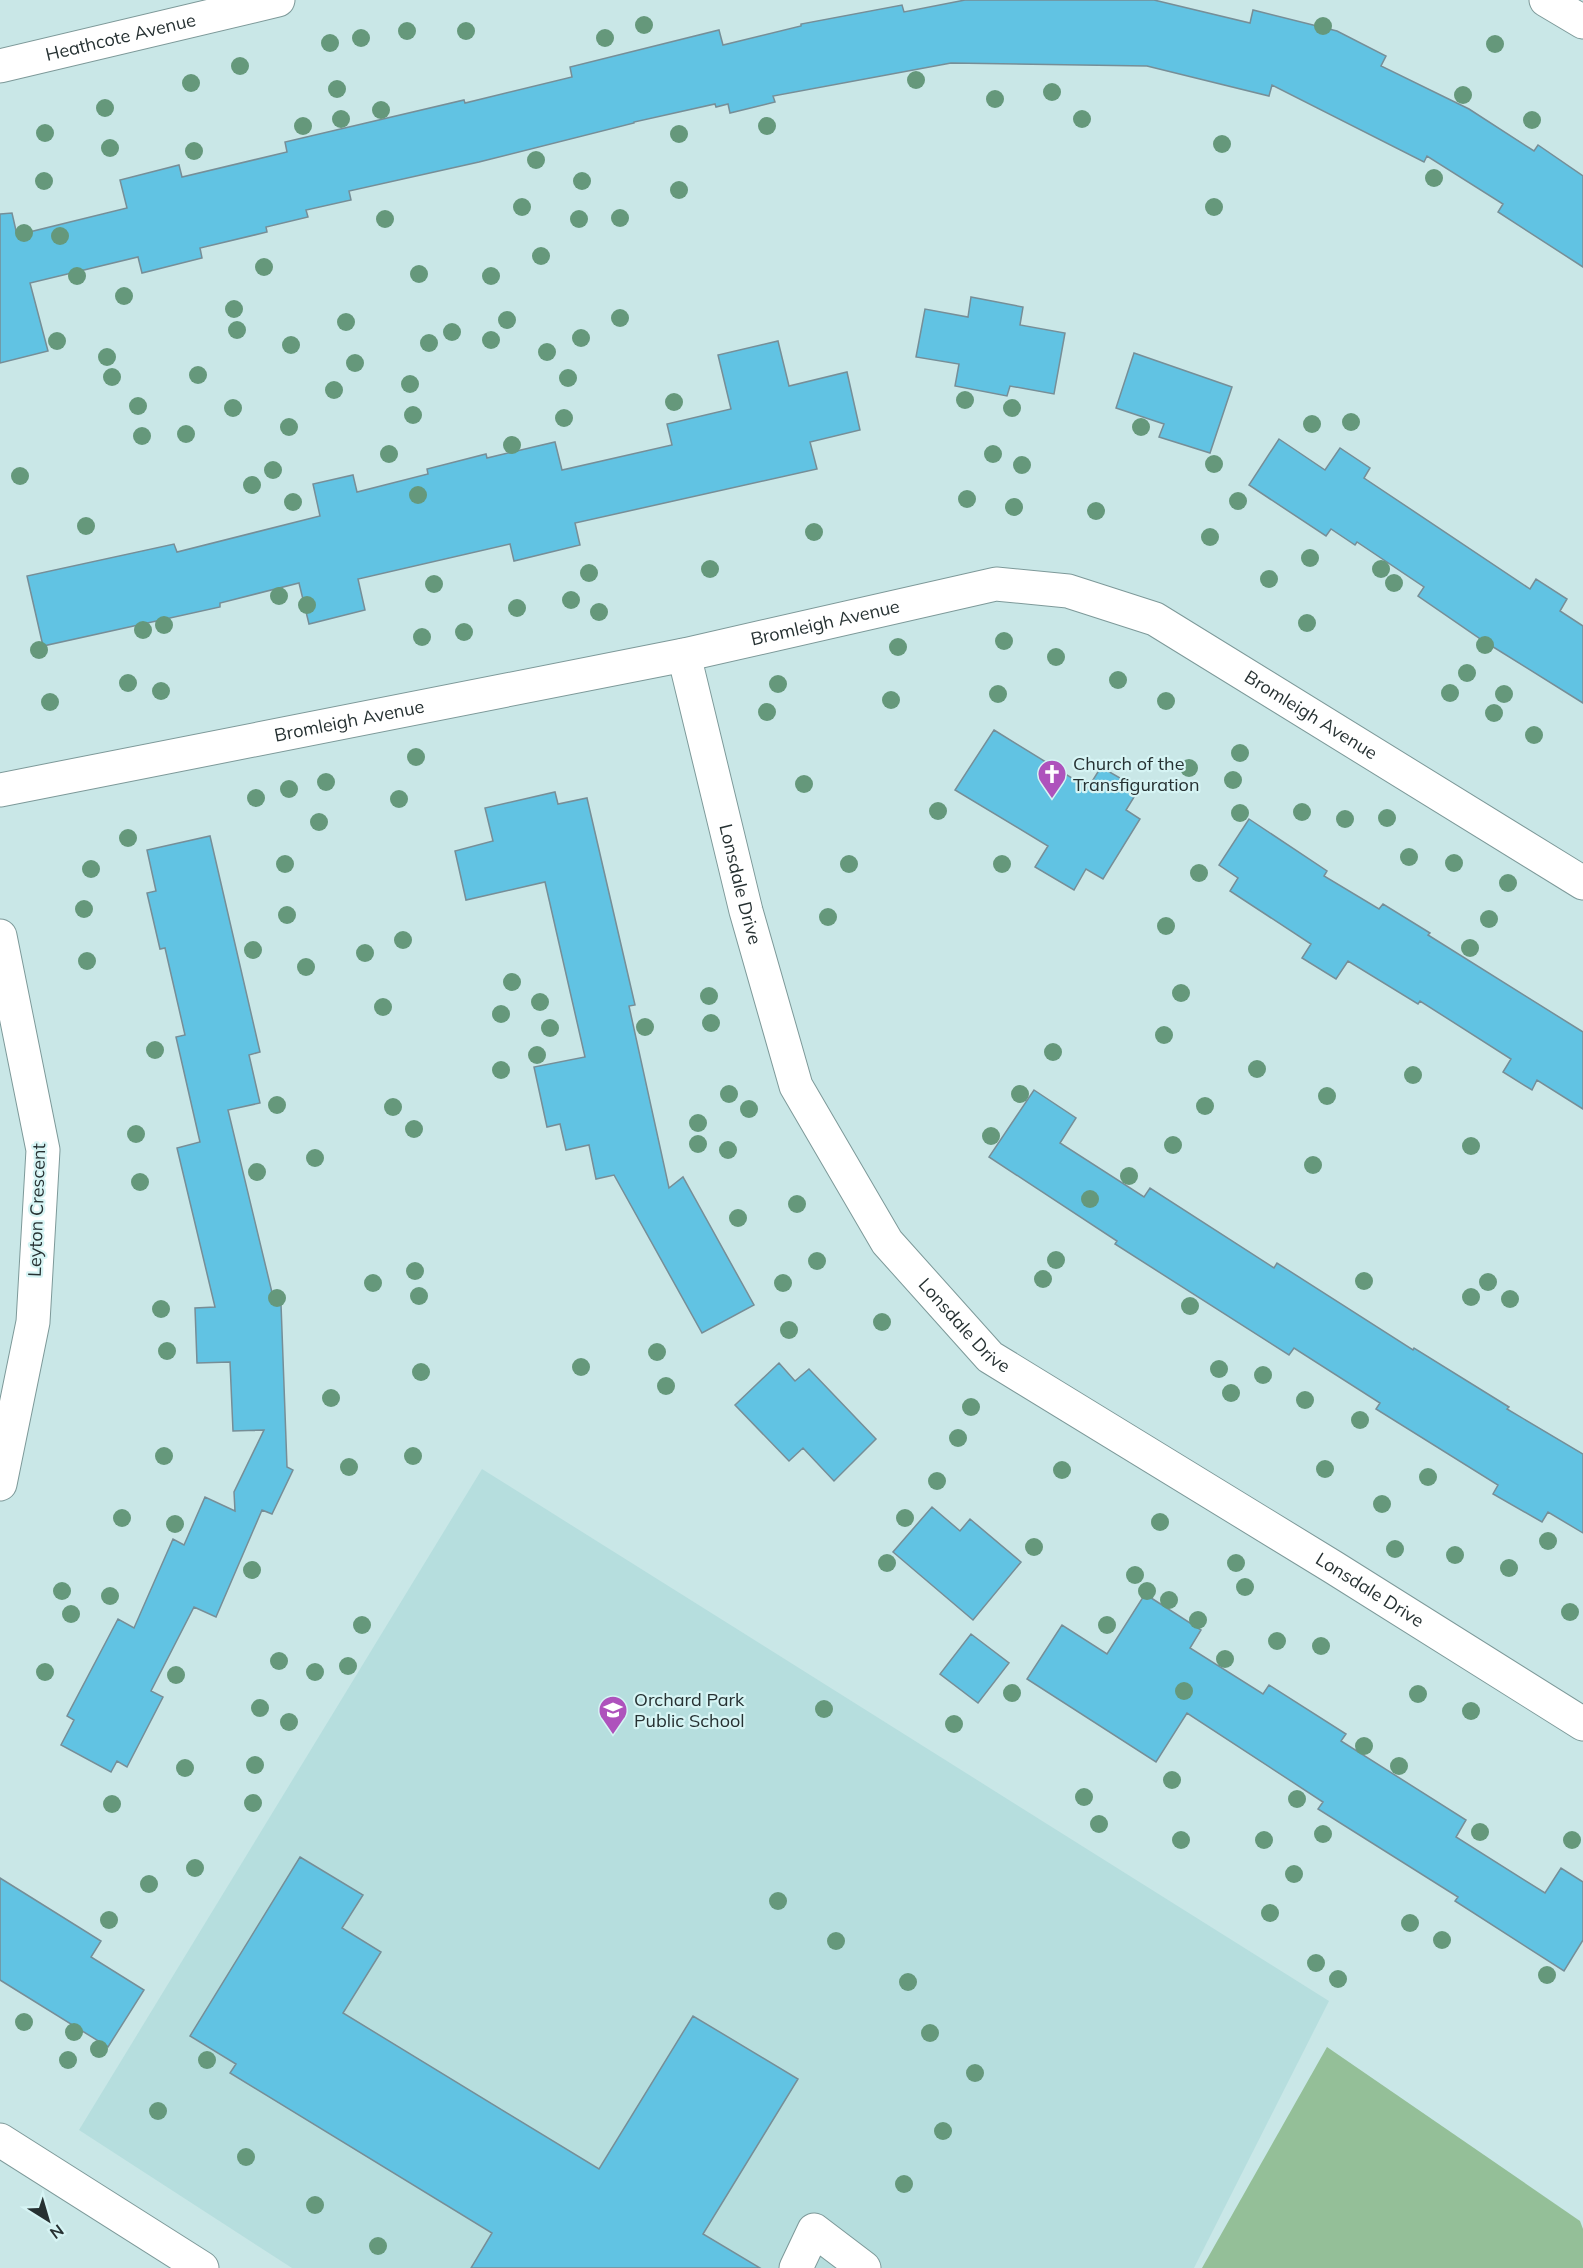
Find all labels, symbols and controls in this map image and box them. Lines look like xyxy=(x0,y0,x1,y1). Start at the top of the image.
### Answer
street label: Heathcote Avenue xyxy=(43,8,198,66)
street label: Bromleigh Avenue xyxy=(748,594,902,650)
street label: Bromleigh Avenue xyxy=(1240,665,1382,764)
street label: Bromleigh Avenue xyxy=(272,695,426,747)
place label: Church of the Transfiguration xyxy=(1073,752,1199,796)
church icon: Church of the Transfiguration xyxy=(1036,758,1068,800)
street label: Lonsdale Drive xyxy=(714,822,767,947)
street label: Leyton Crescent xyxy=(23,1143,50,1277)
street label: Lonsdale Drive xyxy=(914,1273,1014,1378)
street label: Lonsdale Drive xyxy=(1312,1547,1428,1632)
place label: Orchard Park Public School xyxy=(634,1688,745,1732)
school or university icon: Orchard Park Public School xyxy=(597,1694,629,1736)
north arrow xyxy=(18,2190,78,2250)
text: N xyxy=(46,2220,68,2244)

